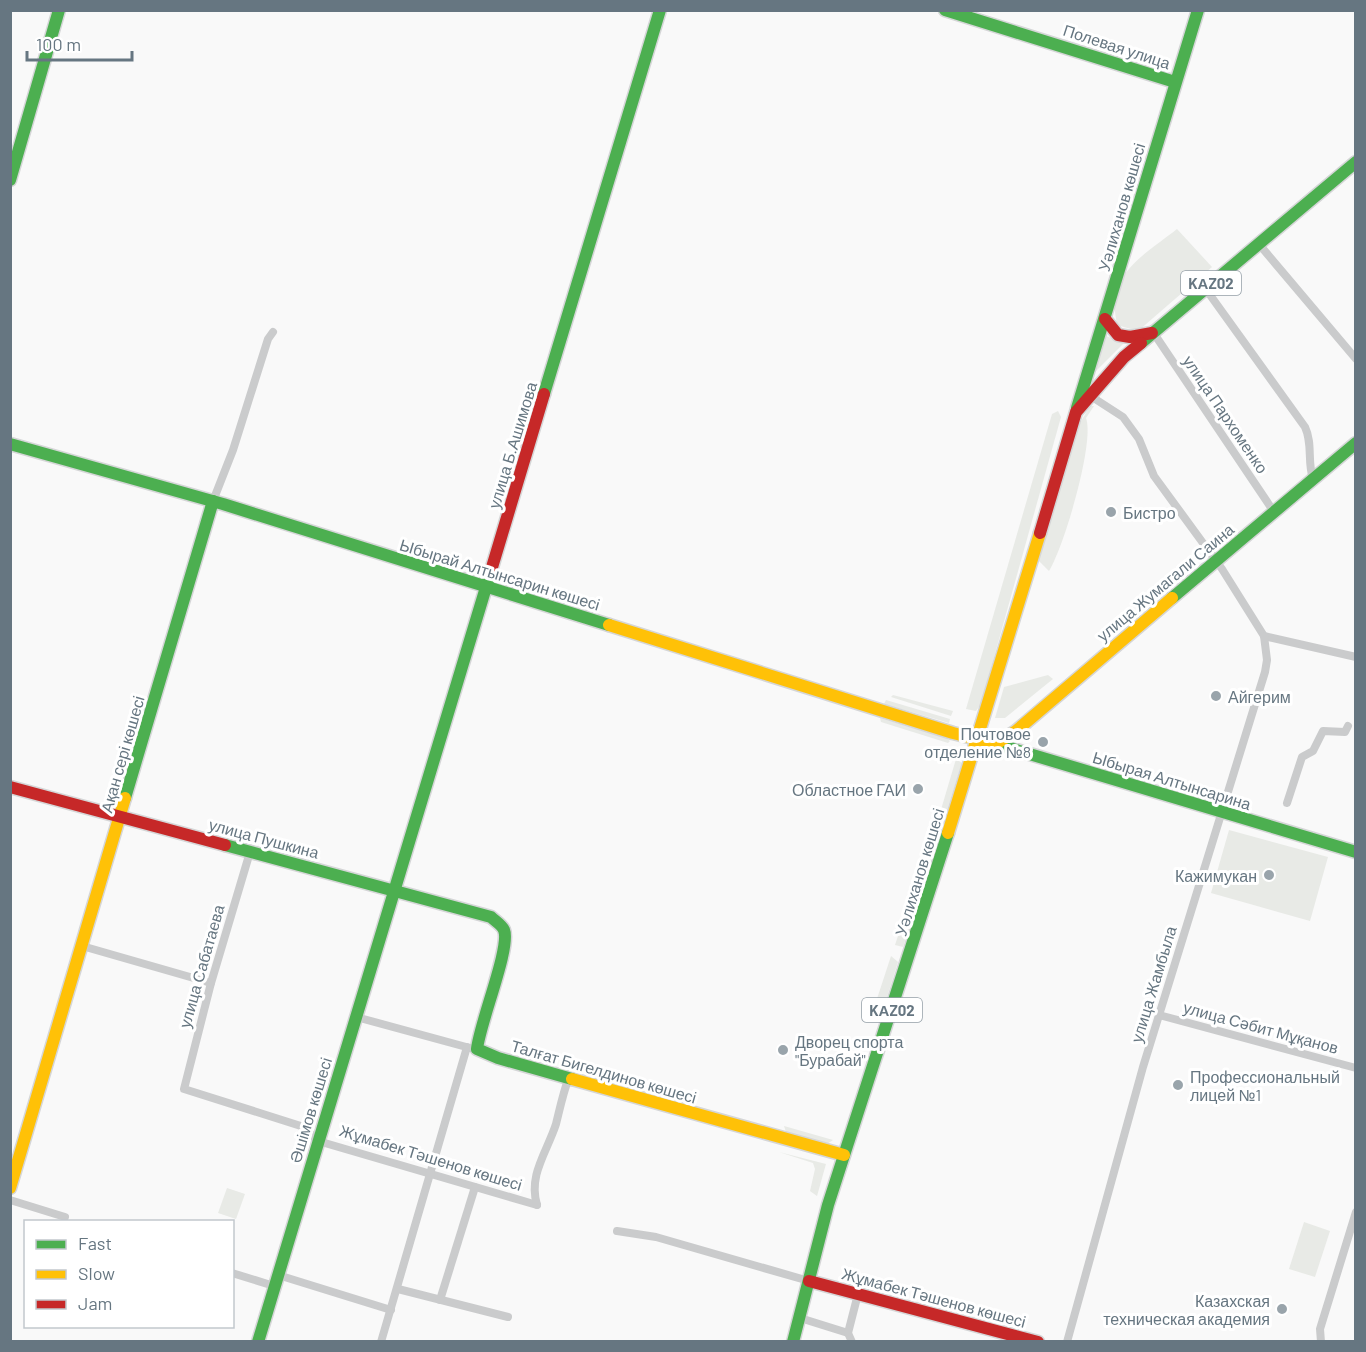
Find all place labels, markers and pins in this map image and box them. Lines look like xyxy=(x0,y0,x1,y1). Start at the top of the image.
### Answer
place label: Бистро xyxy=(1123,503,1176,522)
marker: Бистро xyxy=(1104,505,1118,519)
place label: Айгерим xyxy=(1228,687,1291,706)
marker: Айгерим xyxy=(1209,689,1223,703)
place label: Почтовое отделение №8 xyxy=(924,724,1031,761)
marker: Почтовое отделение №8 xyxy=(1036,735,1050,749)
place label: Областное ГАИ xyxy=(792,780,906,799)
marker: Областное ГАИ xyxy=(911,782,925,796)
place label: Кажимукан xyxy=(1175,866,1257,885)
marker: Кажимукан xyxy=(1262,868,1276,882)
place label: Дворец спорта "Бурабай" xyxy=(795,1032,903,1069)
marker: Дворец спорта "Бурабай" xyxy=(776,1043,790,1057)
place label: Профессиональный лицей №1 xyxy=(1190,1067,1340,1104)
marker: Профессиональный лицей №1 xyxy=(1171,1078,1185,1092)
place label: Казахская техническая академия xyxy=(1103,1291,1270,1328)
marker: Казахская техническая академия xyxy=(1275,1302,1289,1316)

